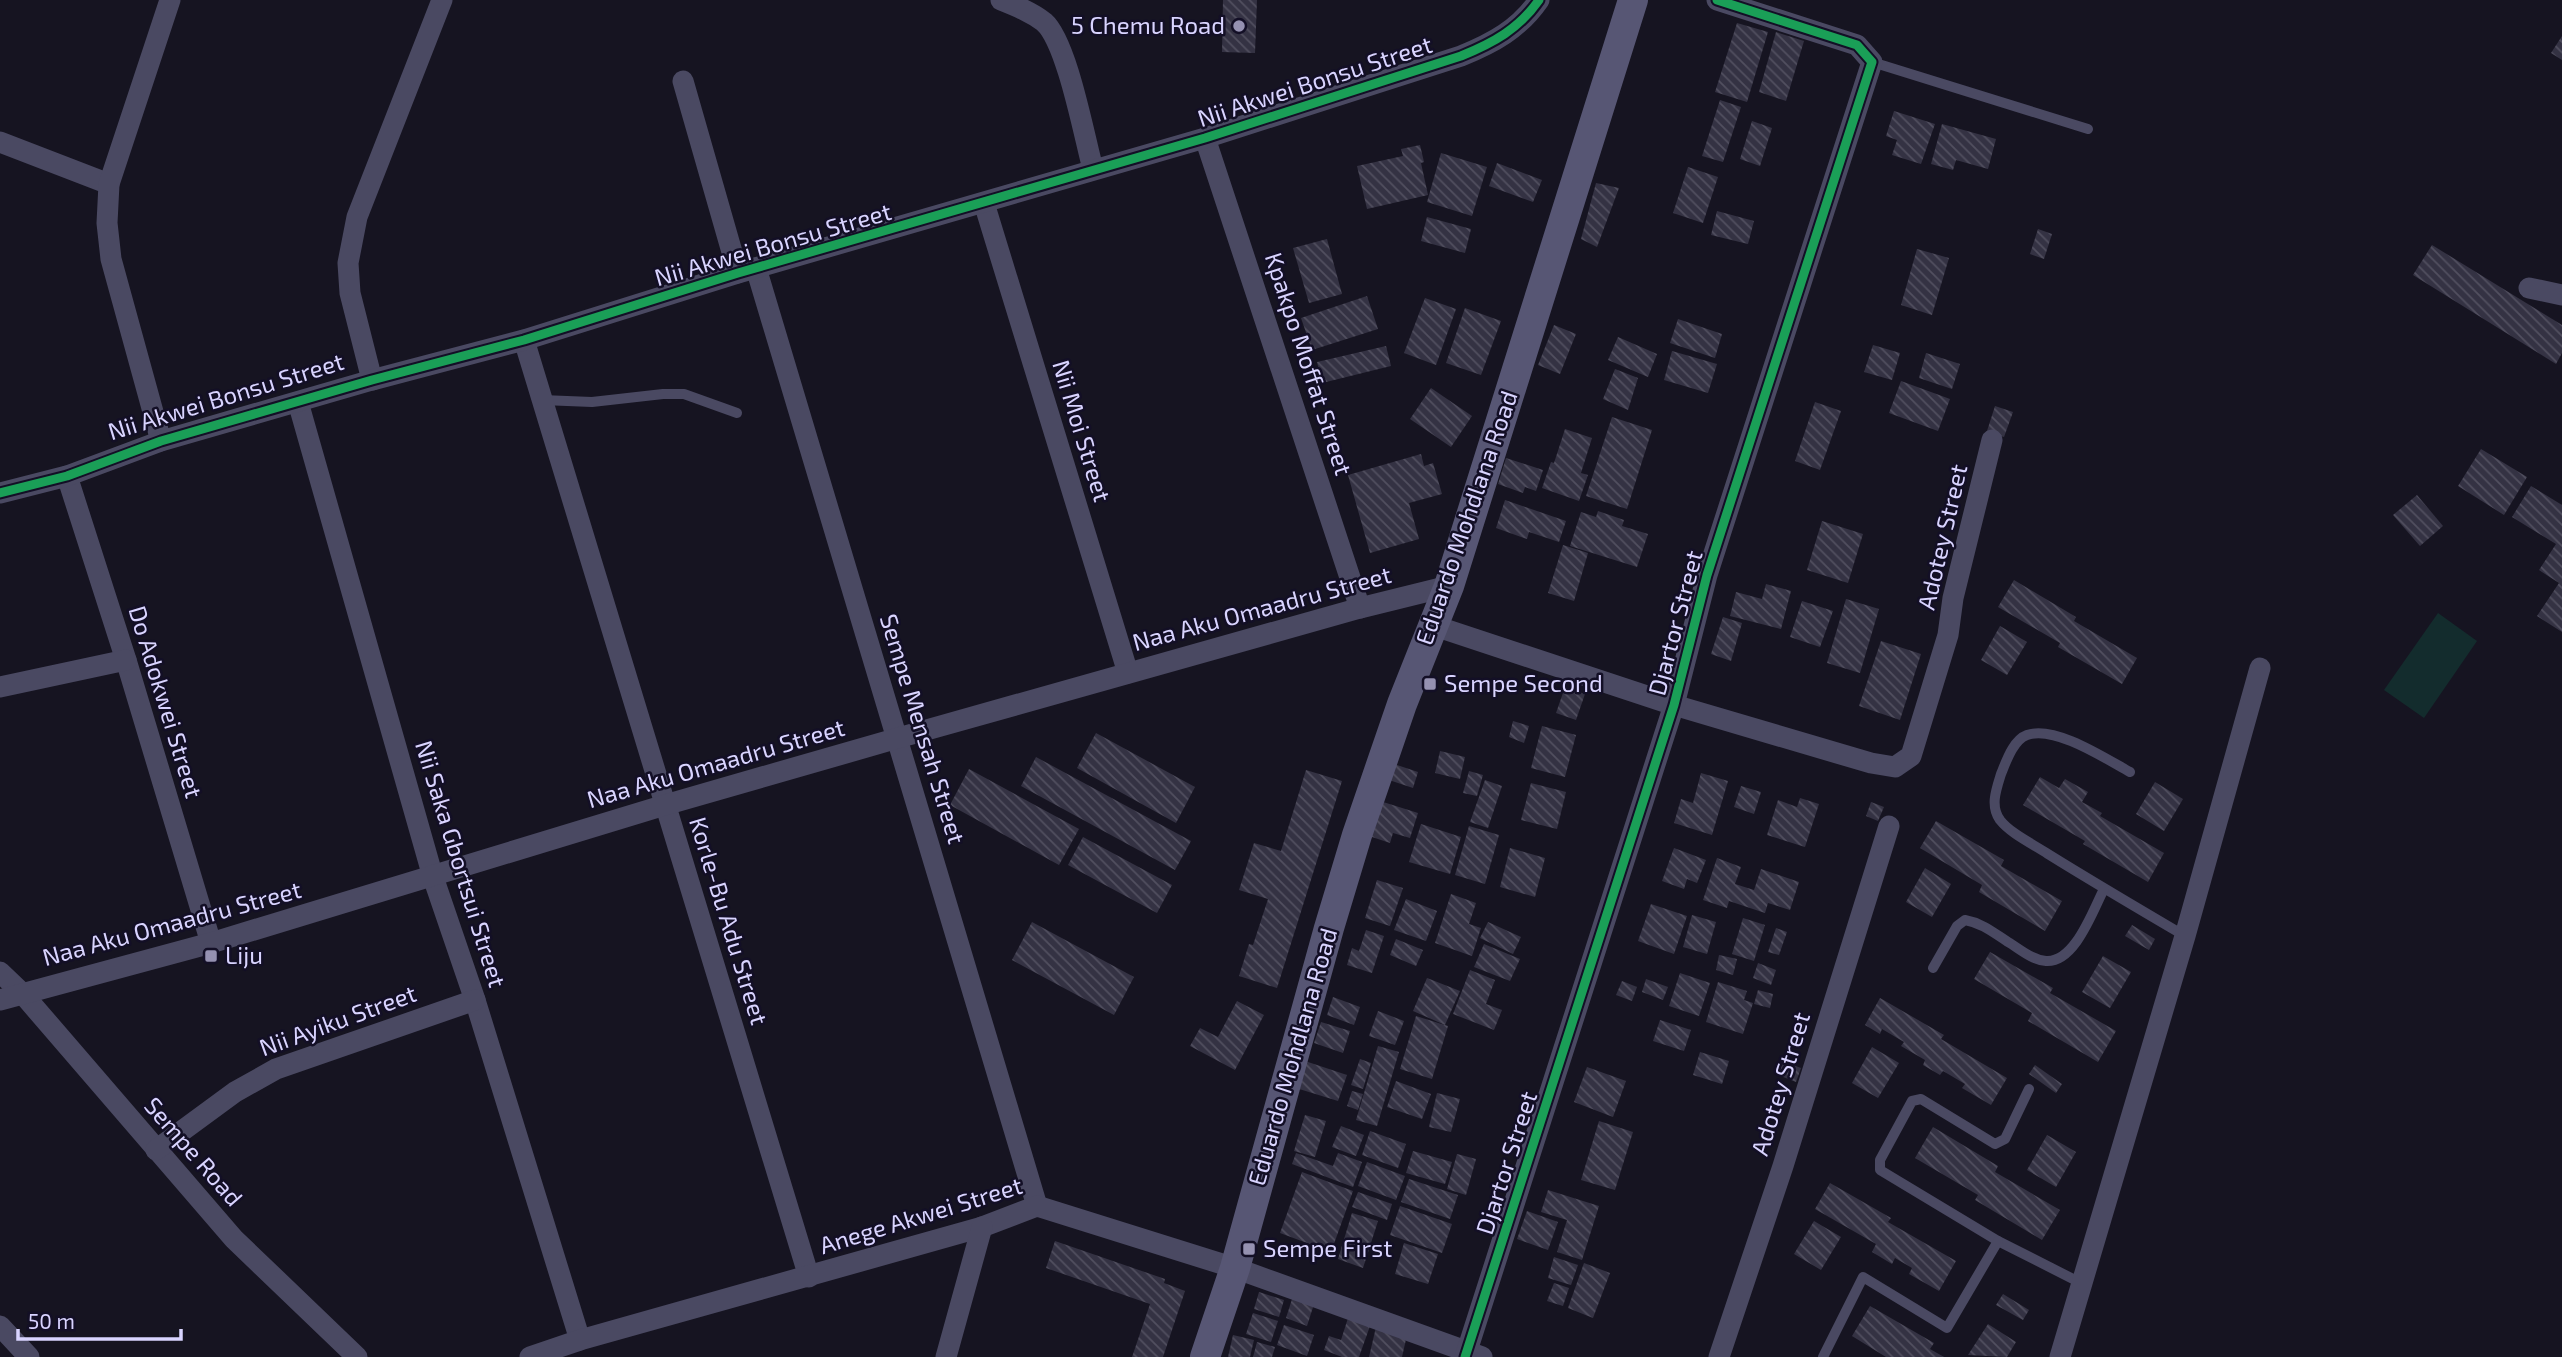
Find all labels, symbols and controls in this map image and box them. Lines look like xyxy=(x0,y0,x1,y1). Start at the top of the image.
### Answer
place label: 5 Chemu Road xyxy=(1071,10,1225,39)
marker: 5 Chemu Road xyxy=(1231,18,1247,34)
street label: Nii Akwei Bonsu Street xyxy=(1194,29,1436,132)
street label: Nii Akwei Bonsu Street xyxy=(651,196,894,291)
street label: Kpakpo Moffat Street xyxy=(1260,248,1359,479)
street label: Nii Akwei Bonsu Street xyxy=(104,346,347,445)
street label: Nii Moi Street xyxy=(1047,356,1118,505)
street label: Eduardo Mohdlana Road xyxy=(1408,387,1523,648)
street label: Adotey Street xyxy=(1911,461,1972,612)
street label: Djartor Street xyxy=(1641,547,1708,698)
street label: Naa Aku Omaadru Street xyxy=(1129,559,1394,656)
street label: Do Adokwei Street xyxy=(123,602,209,801)
street label: Sempe Mensah Street xyxy=(875,610,972,847)
place label: Sempe Second xyxy=(1444,668,1603,697)
marker: Sempe Second xyxy=(1422,676,1438,692)
street label: Naa Aku Omaadru Street xyxy=(583,712,848,813)
street label: Nii Saka Gbortsui Street xyxy=(410,737,513,990)
street label: Korle-Bu Adu Street xyxy=(684,813,775,1028)
street label: Naa Aku Omaadru Street xyxy=(39,874,304,971)
street label: Eduardo Mohdlana Road xyxy=(1241,924,1342,1189)
place label: Liju xyxy=(225,940,263,969)
marker: Liju xyxy=(203,948,219,964)
street label: Nii Ayiku Street xyxy=(255,978,420,1061)
street label: Adotey Street xyxy=(1744,1008,1815,1159)
street label: Djartor Street xyxy=(1469,1087,1542,1238)
street label: Sempe Road xyxy=(139,1091,249,1211)
street label: Anege Akwei Street xyxy=(816,1170,1025,1259)
place label: Sempe First xyxy=(1263,1233,1392,1262)
marker: Sempe First xyxy=(1241,1241,1257,1257)
scale bar xyxy=(18,1298,180,1342)
text: 50 m xyxy=(28,1308,75,1333)

